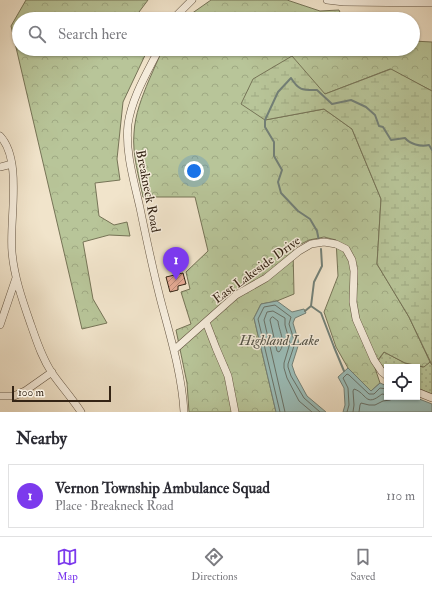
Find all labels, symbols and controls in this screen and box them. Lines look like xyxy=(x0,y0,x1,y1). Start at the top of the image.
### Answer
search box xyxy=(12,12,420,56)
icon: search xyxy=(26,23,48,45)
text: Search here xyxy=(58,25,127,44)
street label: Breakneck Road xyxy=(132,149,164,234)
your location xyxy=(184,161,204,181)
street label: East Lakeside Drive xyxy=(210,232,304,307)
pin: 1 xyxy=(163,247,189,280)
water label: Highland Lake xyxy=(238,332,319,349)
map controls xyxy=(384,364,420,400)
button: locate xyxy=(384,364,420,400)
scale bar xyxy=(12,384,111,403)
text: 100 m xyxy=(18,386,44,399)
text: Nearby xyxy=(16,428,67,449)
text: Vernon Township Ambulance Squad xyxy=(55,479,270,498)
text: 1 xyxy=(28,488,32,504)
text: 110 m xyxy=(386,488,415,504)
text: Place · Breakneck Road xyxy=(55,498,174,514)
tab: Map xyxy=(56,546,78,583)
tab: Directions xyxy=(191,546,238,583)
tab: Saved xyxy=(350,546,376,583)

